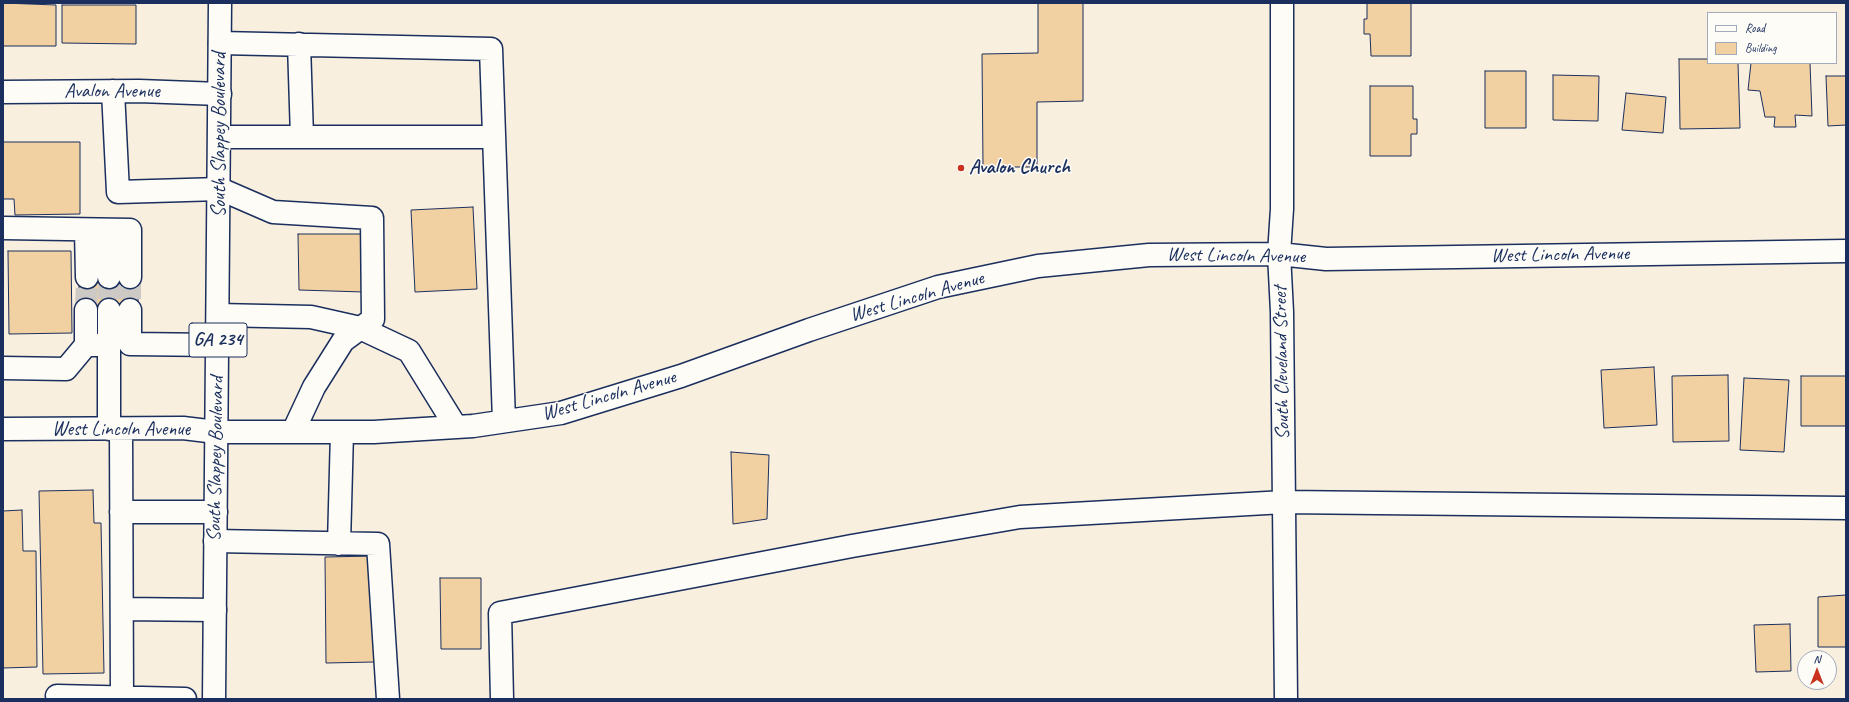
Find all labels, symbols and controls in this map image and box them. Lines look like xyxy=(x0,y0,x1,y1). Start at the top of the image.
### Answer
legend xyxy=(1707,12,1837,64)
text: Road xyxy=(1745,20,1765,36)
text: Building xyxy=(1745,40,1777,56)
street label: South Slappey Boulevard xyxy=(208,52,232,218)
street label: Avalon Avenue xyxy=(64,80,160,104)
place label: Avalon Church xyxy=(969,156,1070,180)
marker: Avalon Church xyxy=(956,163,966,173)
street label: West Lincoln Avenue xyxy=(1491,242,1629,268)
street label: West Lincoln Avenue xyxy=(1167,243,1305,269)
street label: West Lincoln Avenue xyxy=(847,266,987,328)
street label: South Cleveland Street xyxy=(1269,286,1295,440)
road number: GA 234 xyxy=(189,323,247,357)
street label: West Lincoln Avenue xyxy=(539,365,679,427)
street label: South Slappey Boulevard xyxy=(203,376,229,542)
street label: West Lincoln Avenue xyxy=(52,418,190,442)
north arrow xyxy=(1797,650,1837,690)
text: N xyxy=(1814,652,1820,666)

